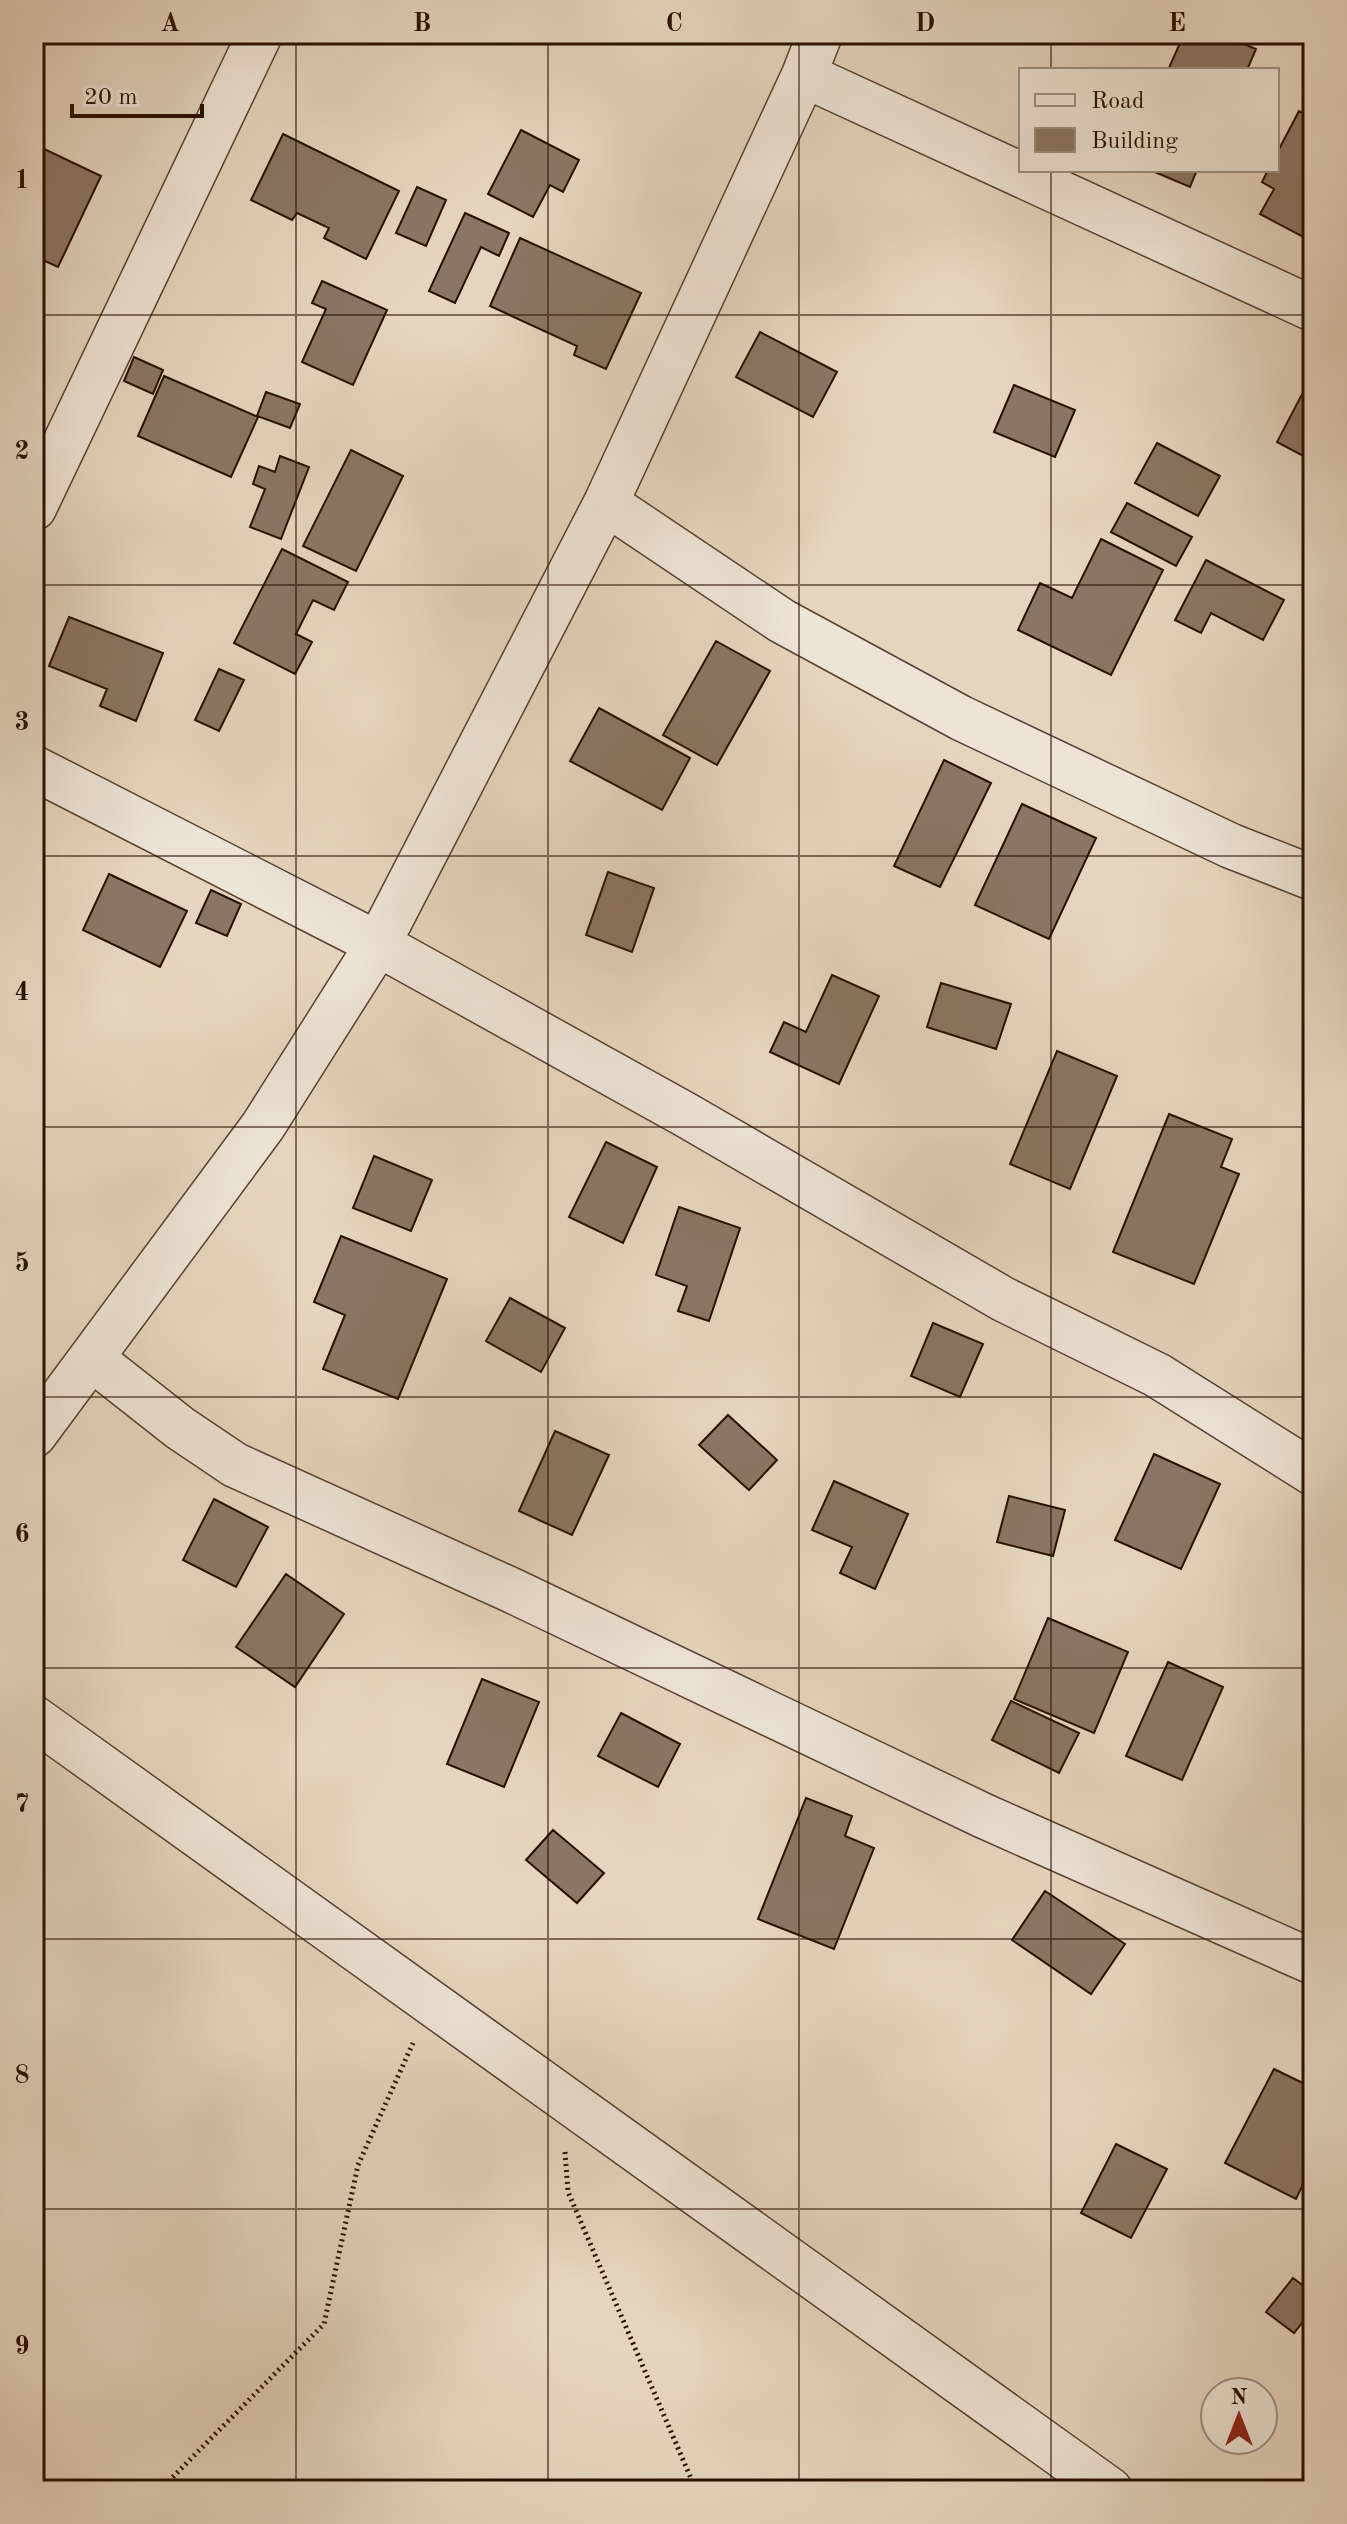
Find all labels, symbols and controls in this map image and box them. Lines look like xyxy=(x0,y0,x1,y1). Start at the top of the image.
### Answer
text: A xyxy=(160,11,180,37)
text: B xyxy=(413,11,431,37)
text: C xyxy=(665,11,683,37)
text: D xyxy=(915,11,935,37)
text: E xyxy=(1168,11,1186,37)
scale bar xyxy=(72,68,202,118)
legend xyxy=(1019,68,1279,172)
text: 20 m xyxy=(84,86,138,110)
text: Road xyxy=(1091,90,1144,114)
text: Building xyxy=(1091,130,1178,154)
text: 1 xyxy=(14,168,30,194)
text: 2 xyxy=(14,439,30,465)
text: 3 xyxy=(14,710,30,736)
text: 4 xyxy=(14,980,30,1006)
text: 5 xyxy=(14,1251,30,1277)
text: 6 xyxy=(14,1522,30,1548)
text: 7 xyxy=(14,1792,30,1818)
text: 8 xyxy=(14,2063,30,2089)
text: 9 xyxy=(14,2334,30,2360)
north arrow xyxy=(1199,2376,1279,2456)
text: N xyxy=(1231,2387,1248,2409)

